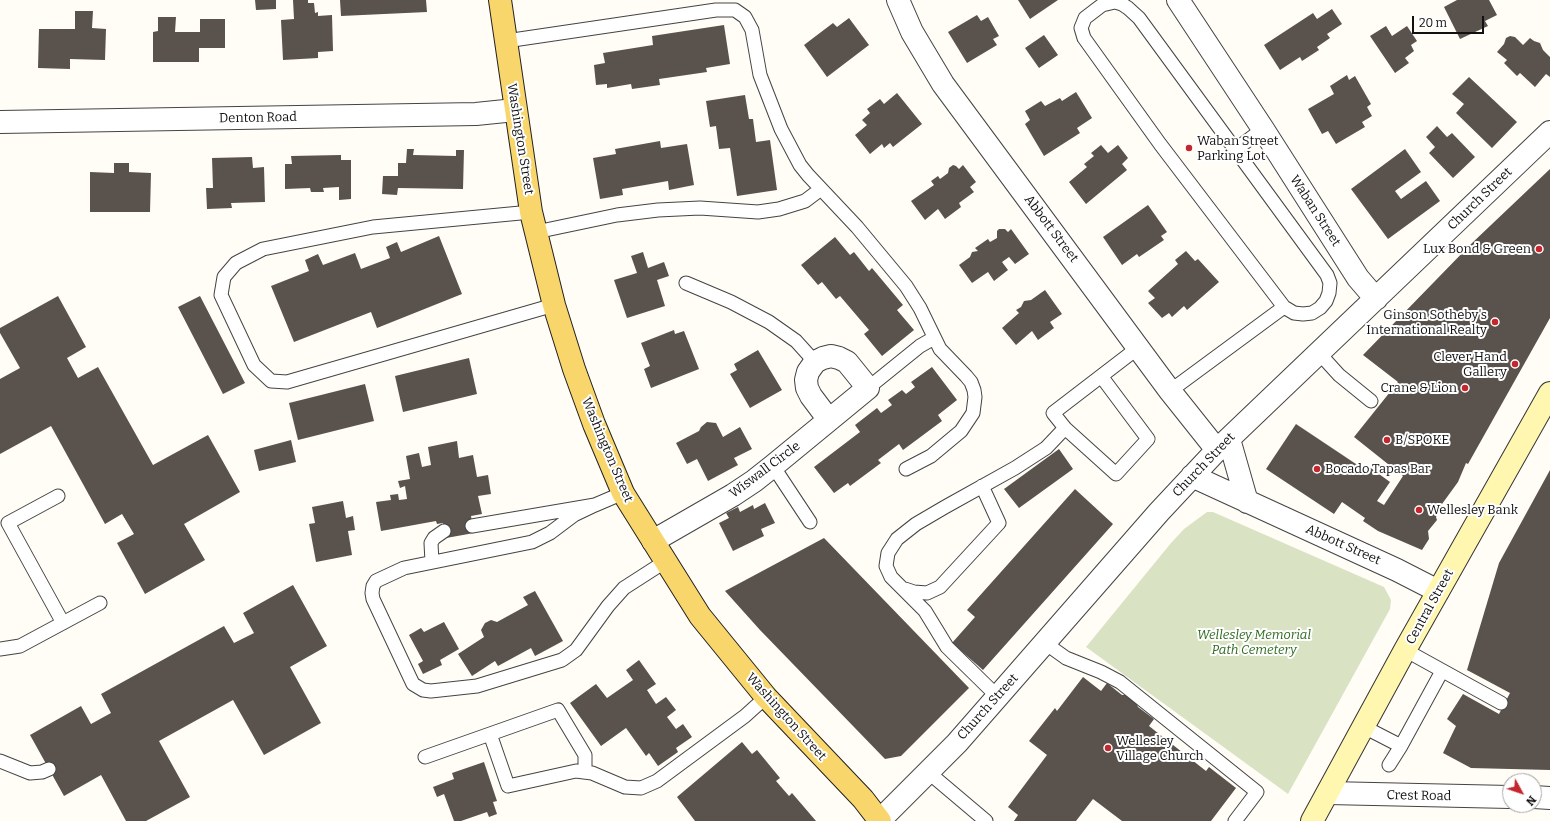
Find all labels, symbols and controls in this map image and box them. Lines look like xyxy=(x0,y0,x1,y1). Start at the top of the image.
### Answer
scale bar xyxy=(1414,8,1486,34)
text: 20 m xyxy=(1419,16,1447,30)
street label: Washington Street xyxy=(504,82,536,196)
street label: Denton Road xyxy=(219,110,297,126)
place label: Waban Street Parking Lot xyxy=(1197,133,1278,164)
marker: Waban Street Parking Lot xyxy=(1184,143,1194,153)
street label: Church Street xyxy=(1445,164,1515,234)
street label: Waban Street xyxy=(1286,173,1344,249)
street label: Abbott Street xyxy=(1021,192,1081,266)
place label: Lux Bond & Green xyxy=(1423,241,1531,257)
marker: Lux Bond & Green xyxy=(1534,244,1544,254)
place label: Ginson Sotheby's International Realty xyxy=(1366,307,1487,338)
marker: Ginson Sotheby's International Realty xyxy=(1490,317,1500,327)
place label: Clever Hand Gallery xyxy=(1433,349,1507,380)
marker: Clever Hand Gallery xyxy=(1510,359,1520,369)
place label: Crane & Lion xyxy=(1380,380,1457,396)
marker: Crane & Lion xyxy=(1460,383,1470,393)
street label: Washington Street xyxy=(578,395,636,505)
street label: Church Street xyxy=(1169,430,1239,500)
place label: B/SPOKE xyxy=(1395,432,1449,448)
marker: B/SPOKE xyxy=(1382,435,1392,445)
street label: Wiswall Circle xyxy=(727,438,803,502)
place label: Bocado Tapas Bar xyxy=(1325,461,1431,477)
marker: Bocado Tapas Bar xyxy=(1312,464,1322,474)
place label: Wellesley Bank xyxy=(1427,502,1518,518)
marker: Wellesley Bank xyxy=(1414,505,1424,515)
street label: Abbott Street xyxy=(1303,522,1383,568)
street label: Central Street xyxy=(1403,567,1457,647)
park label: Wellesley Memorial Path Cemetery xyxy=(1197,627,1311,658)
street label: Washington Street xyxy=(743,670,829,764)
street label: Church Street xyxy=(954,671,1022,743)
place label: Wellesley Village Church xyxy=(1116,733,1204,764)
marker: Wellesley Village Church xyxy=(1103,743,1113,753)
north arrow xyxy=(1502,773,1542,813)
street label: Crest Road xyxy=(1387,788,1451,804)
text: N xyxy=(1523,793,1539,808)

